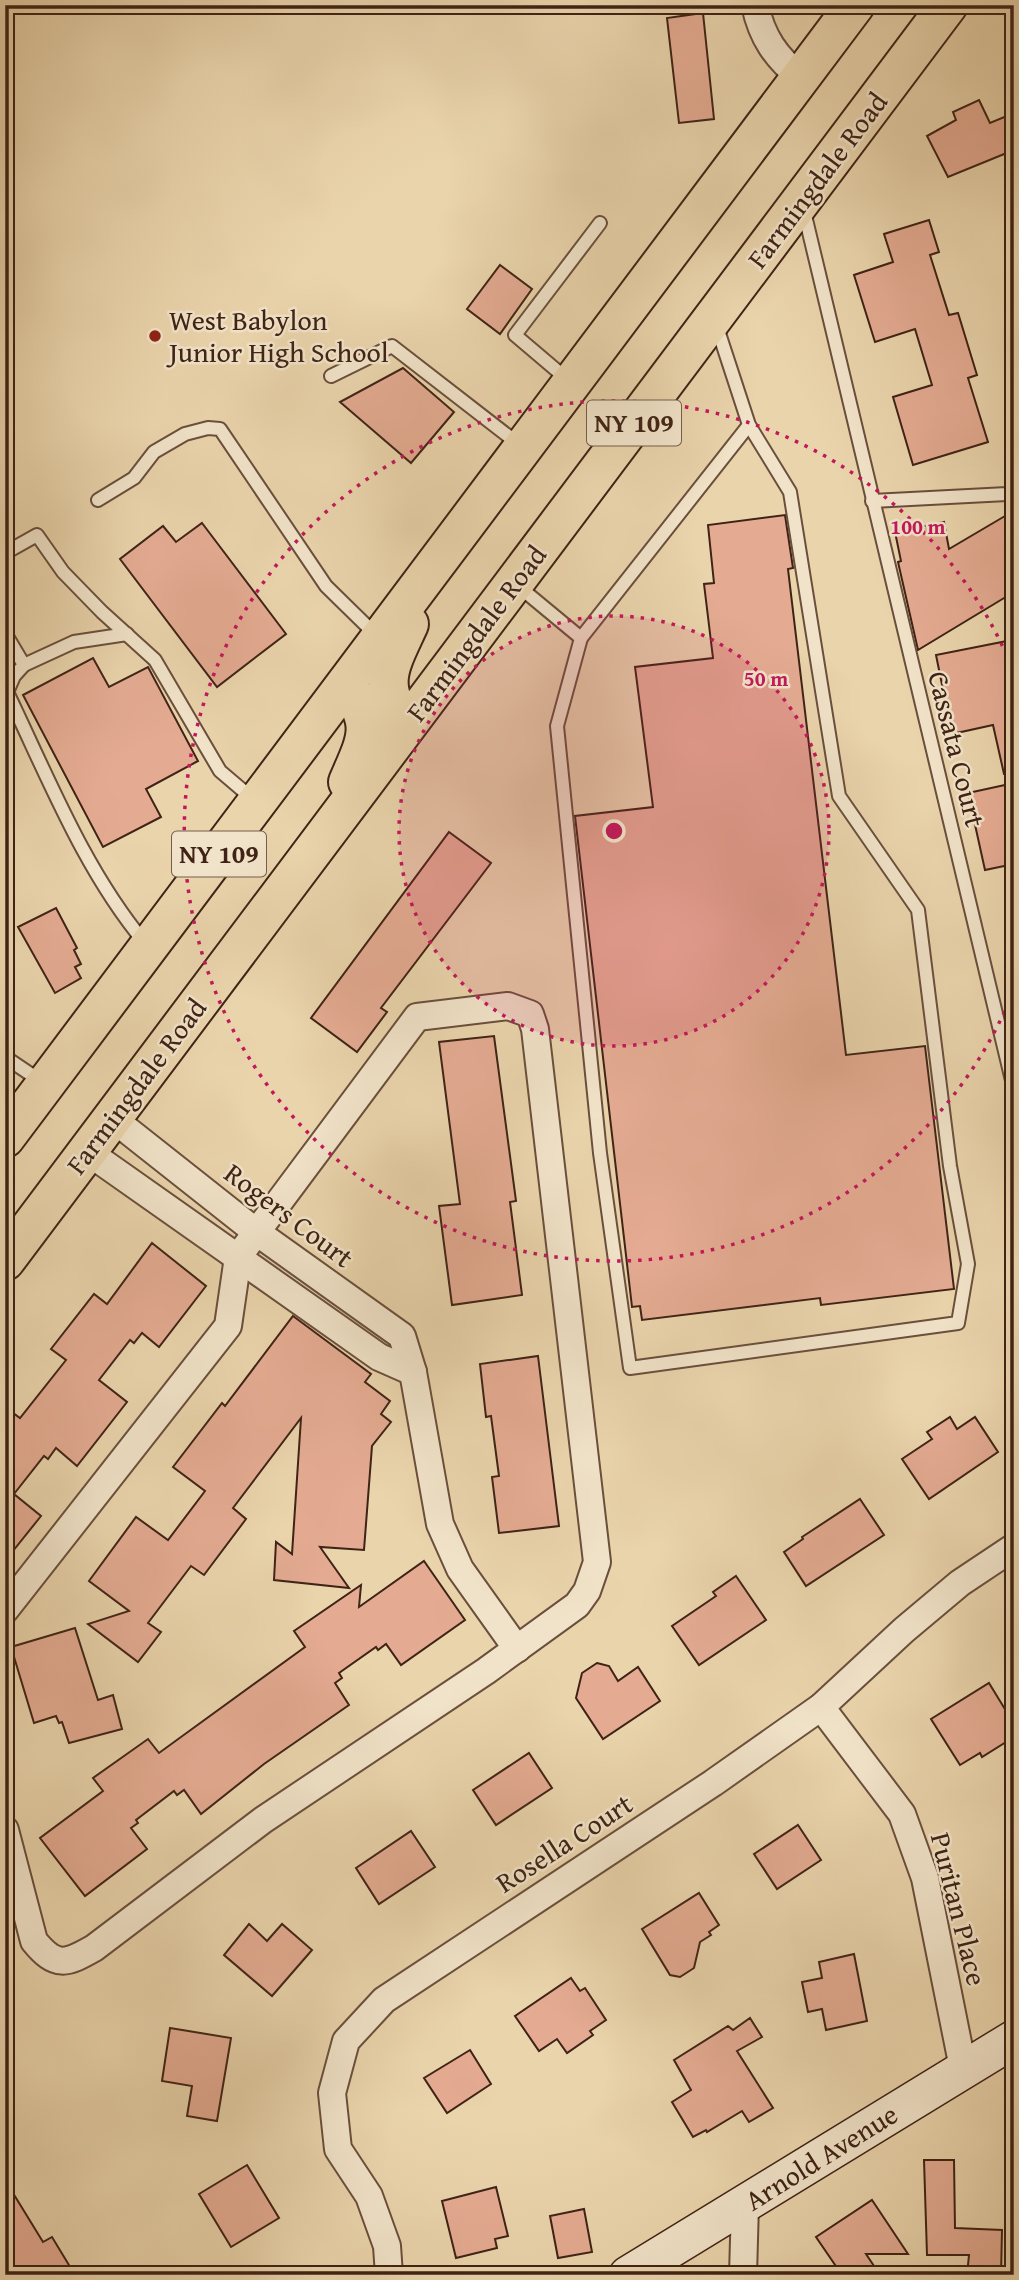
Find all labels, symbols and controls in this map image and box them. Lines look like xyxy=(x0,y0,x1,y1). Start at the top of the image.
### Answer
street label: Farmingdale Road xyxy=(737,83,897,277)
place label: West Babylon Junior High School xyxy=(166,299,389,372)
marker: West Babylon Junior High School xyxy=(147,328,163,344)
road number: NY 109 xyxy=(587,400,681,446)
text: 100 m xyxy=(890,511,946,542)
street label: Farmingdale Road xyxy=(396,536,556,730)
text: 50 m xyxy=(744,663,788,694)
street label: Cassata Court xyxy=(918,667,997,831)
centre of rings xyxy=(602,819,626,843)
road number: NY 109 xyxy=(172,832,266,876)
street label: Farmingdale Road xyxy=(56,989,216,1183)
street label: Rogers Court xyxy=(216,1152,363,1277)
street label: Rosella Court xyxy=(487,1783,640,1902)
street label: Puritan Place xyxy=(921,1828,998,1990)
street label: Arnold Avenue xyxy=(736,2093,905,2220)

